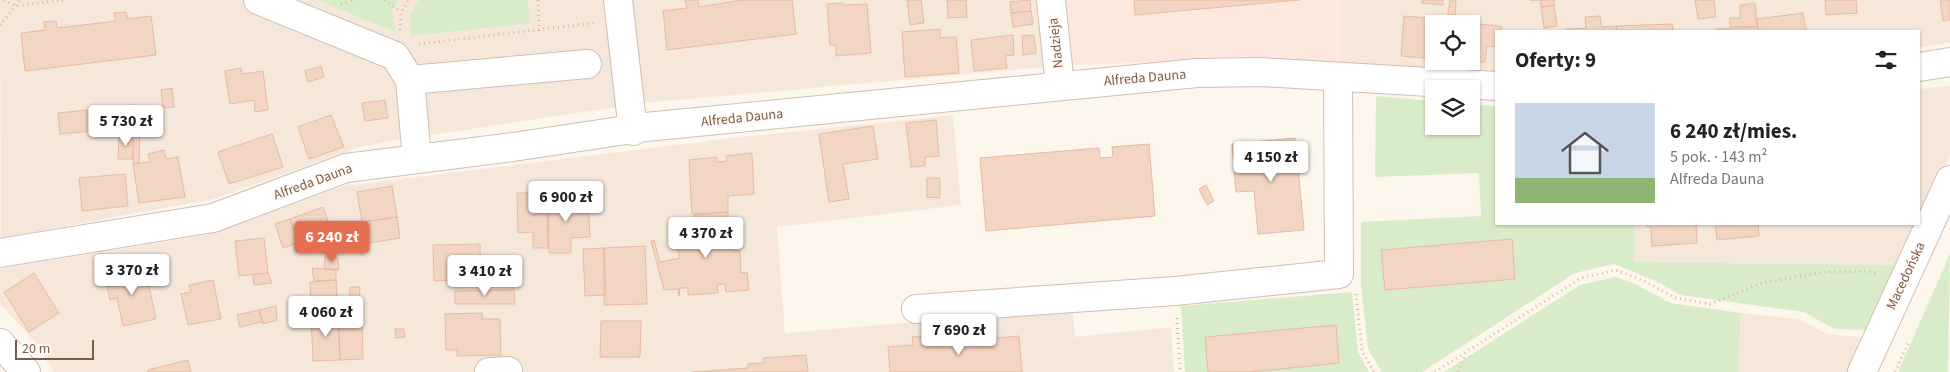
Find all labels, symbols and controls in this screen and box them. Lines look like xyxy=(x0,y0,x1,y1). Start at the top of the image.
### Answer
map controls xyxy=(1425,15,1480,135)
button: locate xyxy=(1425,15,1480,70)
street label: Nadzieja xyxy=(1043,17,1069,69)
text: Oferty: 9 xyxy=(1515,45,1596,75)
icon: filters xyxy=(1872,46,1900,74)
street label: Alfreda Dauna xyxy=(1103,64,1187,92)
button: layers xyxy=(1425,80,1480,135)
pin: 5 730 zł xyxy=(74,104,178,147)
street label: Alfreda Dauna xyxy=(700,104,784,132)
text: 5 730 zł xyxy=(99,110,153,132)
text: 6 240 zł/mies. xyxy=(1670,116,1797,146)
icon: home xyxy=(1555,123,1615,183)
pin: 4 150 zł xyxy=(1219,140,1323,183)
text: 4 150 zł xyxy=(1244,146,1298,168)
text: 5 pok. · 143 m² xyxy=(1670,146,1767,168)
street label: Alfreda Dauna xyxy=(271,158,355,206)
text: Alfreda Dauna xyxy=(1670,168,1764,190)
pin: 6 900 zł xyxy=(514,180,618,223)
text: 6 900 zł xyxy=(539,186,593,208)
pin: 4 370 zł xyxy=(654,216,758,259)
pin: 6 240 zł xyxy=(280,220,384,263)
text: 4 370 zł xyxy=(679,222,733,244)
text: 6 240 zł xyxy=(305,226,359,248)
street label: Macedońska xyxy=(1882,239,1930,313)
pin: 3 370 zł xyxy=(80,254,184,296)
pin: 3 410 zł xyxy=(433,254,537,297)
text: 3 370 zł xyxy=(105,259,159,281)
text: 3 410 zł xyxy=(458,260,512,282)
pin: 4 060 zł xyxy=(274,296,378,338)
text: 4 060 zł xyxy=(299,301,353,323)
pin: 7 690 zł xyxy=(907,314,1011,356)
text: 7 690 zł xyxy=(932,319,986,341)
scale bar xyxy=(15,337,94,360)
text: 20 m xyxy=(22,339,50,359)

